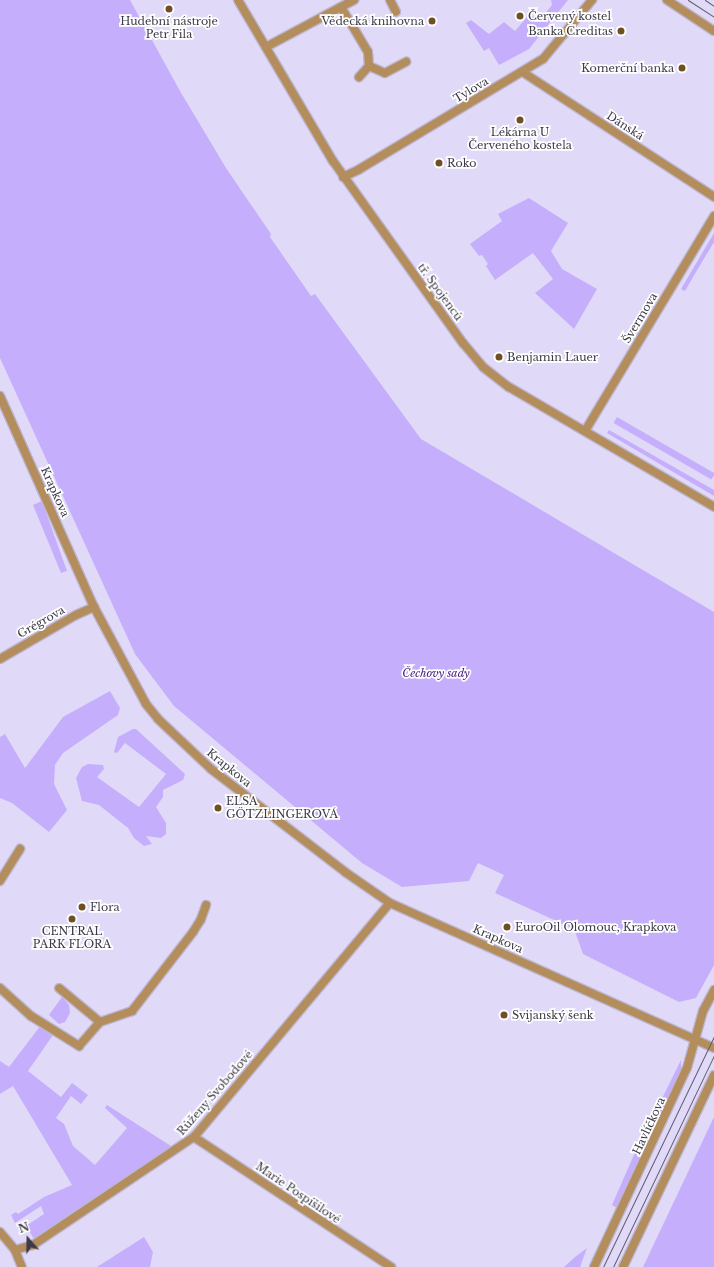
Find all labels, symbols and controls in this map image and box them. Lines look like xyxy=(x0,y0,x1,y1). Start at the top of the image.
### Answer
marker: Hudební nástroje Petr Fila xyxy=(164,4,174,14)
place label: Červený kostel xyxy=(528,9,611,23)
marker: Červený kostel xyxy=(515,11,525,21)
place label: Vědecká knihovna xyxy=(321,14,424,28)
place label: Hudební nástroje Petr Fila xyxy=(120,15,218,41)
marker: Vědecká knihovna xyxy=(427,16,437,26)
place label: Banka Creditas xyxy=(528,24,613,38)
marker: Banka Creditas xyxy=(616,26,626,36)
place label: Komerční banka xyxy=(581,61,674,75)
marker: Komerční banka xyxy=(677,63,687,73)
street label: Tylova xyxy=(451,74,491,106)
street label: Dánská xyxy=(604,109,646,143)
marker: Lékárna U Červeného kostela xyxy=(515,115,525,125)
place label: Lékárna U Červeného kostela xyxy=(468,126,572,152)
place label: Roko xyxy=(447,156,476,170)
marker: Roko xyxy=(434,158,444,168)
street label: tř. Spojenců xyxy=(415,261,465,323)
street label: Švermova xyxy=(620,290,660,346)
place label: Benjamin Lauer xyxy=(507,350,598,364)
marker: Benjamin Lauer xyxy=(494,352,504,362)
street label: Krapkova xyxy=(38,465,72,519)
street label: Grégrova xyxy=(15,603,67,641)
park label: Čechovy sady xyxy=(402,666,470,680)
street label: Krapkova xyxy=(204,746,254,790)
place label: ELSA GÖTZLINGEROVÁ xyxy=(226,795,338,821)
marker: ELSA GÖTZLINGEROVÁ xyxy=(213,803,223,813)
place label: Flora xyxy=(90,900,119,914)
marker: Flora xyxy=(77,902,87,912)
marker: CENTRAL PARK FLORA xyxy=(67,914,77,924)
place label: EuroOil Olomouc, Krapkova xyxy=(515,920,676,934)
street label: Krapkova xyxy=(471,922,525,956)
marker: EuroOil Olomouc, Krapkova xyxy=(502,922,512,932)
place label: CENTRAL PARK FLORA xyxy=(33,925,111,951)
place label: Svijanský šenk xyxy=(512,1008,594,1022)
marker: Svijanský šenk xyxy=(499,1010,509,1020)
street label: Růženy Svobodové xyxy=(175,1048,255,1138)
street label: Havlíčkova xyxy=(630,1095,668,1157)
street label: Marie Pospíšilové xyxy=(253,1160,343,1226)
north arrow xyxy=(8,1219,48,1259)
text: N xyxy=(17,1219,31,1236)

